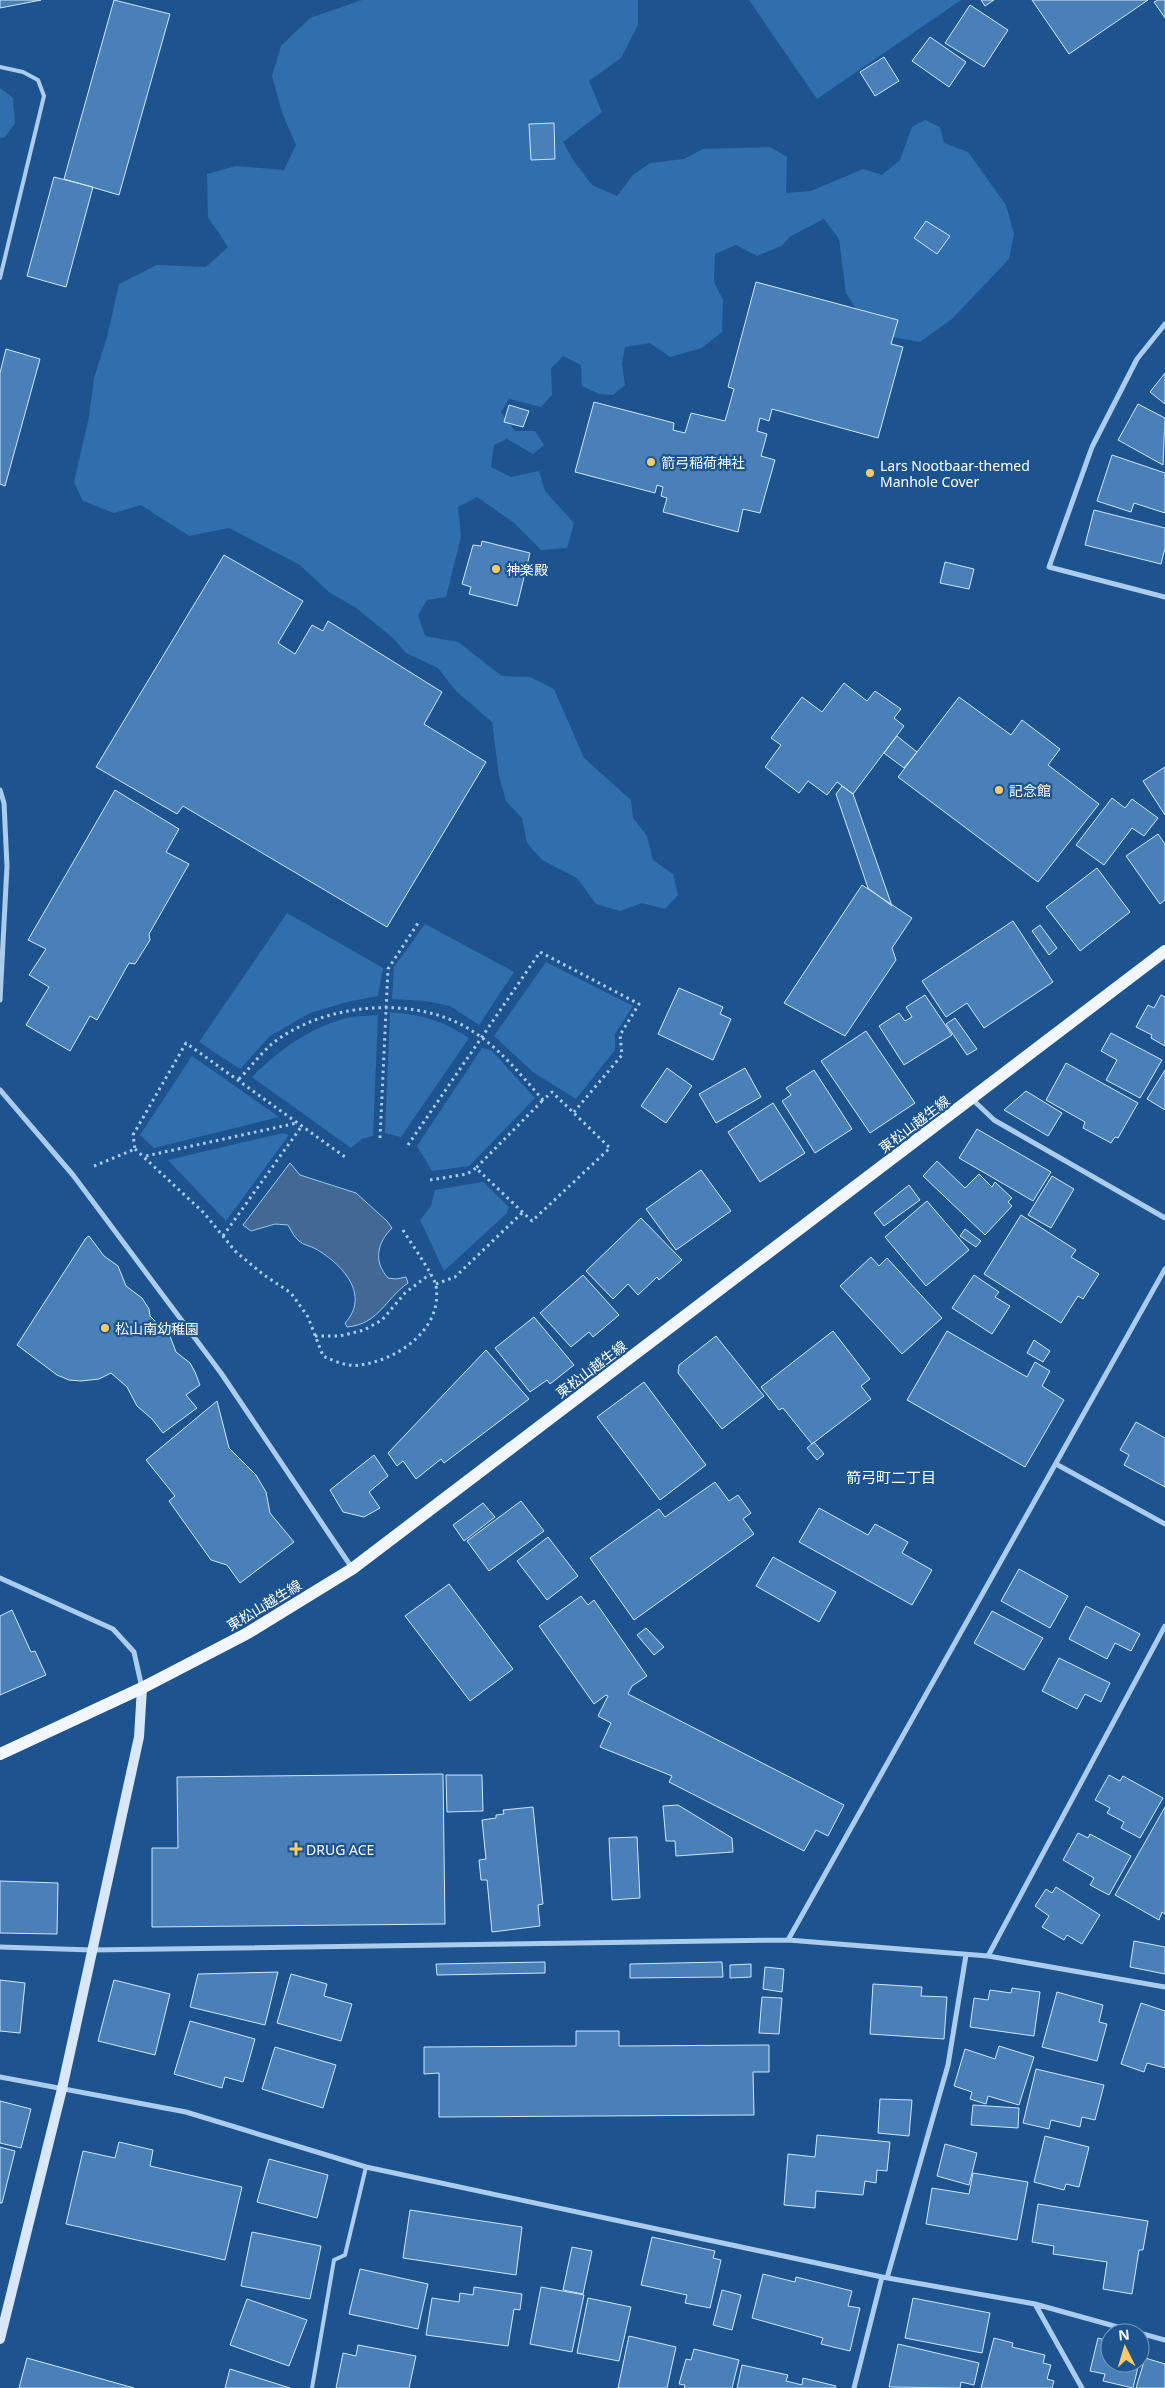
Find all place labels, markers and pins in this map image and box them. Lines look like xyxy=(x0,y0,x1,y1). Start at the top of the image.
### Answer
place label: 箭弓稲荷神社 xyxy=(661,453,745,472)
marker: 箭弓稲荷神社 xyxy=(645,456,657,468)
place label: Lars Nootbaar-themed Manhole Cover xyxy=(880,456,1030,491)
marker: Lars Nootbaar-themed Manhole Cover xyxy=(864,467,876,479)
place label: 神楽殿 xyxy=(506,560,548,579)
marker: 神楽殿 xyxy=(490,563,502,575)
place label: 記念館 xyxy=(1009,781,1051,800)
marker: 記念館 xyxy=(993,784,1005,796)
place label: 松山南幼稚園 xyxy=(115,1319,199,1338)
marker: 松山南幼稚園 xyxy=(99,1322,111,1334)
place label: DRUG ACE xyxy=(306,1840,374,1859)
marker: DRUG ACE xyxy=(290,1843,302,1855)

